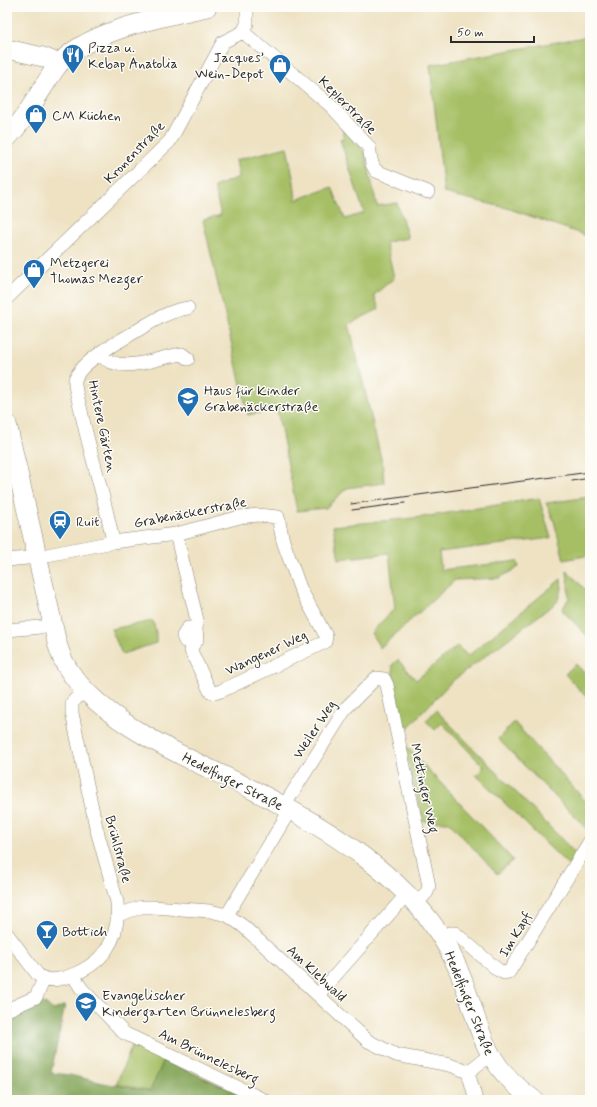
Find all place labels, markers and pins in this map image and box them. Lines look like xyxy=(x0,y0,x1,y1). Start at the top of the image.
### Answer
place label: Pizza u. Kebap Anatolia xyxy=(88,39,178,73)
restaurant icon: Pizza u. Kebap Anatolia xyxy=(60,42,86,75)
place label: Jacques’ Wein-Depot xyxy=(195,49,264,83)
shop icon: Jacques’ Wein-Depot xyxy=(267,52,293,85)
shop icon: CM Küchen xyxy=(23,102,49,135)
place label: CM Küchen xyxy=(52,107,121,125)
place label: Metzgerei Thomas Mezger xyxy=(50,254,144,290)
shop icon: Metzgerei Thomas Mezger xyxy=(21,257,47,290)
place label: Haus für Kinder Grabenäckerstraße xyxy=(204,382,318,416)
school or university icon: Haus für Kinder Grabenäckerstraße xyxy=(175,385,201,418)
station icon: Ruit xyxy=(47,508,73,541)
place label: Ruit xyxy=(76,513,99,531)
bar icon: Bottich xyxy=(34,918,60,951)
place label: Bottich xyxy=(62,923,107,941)
place label: Evangelischer Kindergarten Brünnelesberg xyxy=(102,987,276,1023)
school or university icon: Evangelischer Kindergarten Brünnelesberg xyxy=(73,990,99,1023)

